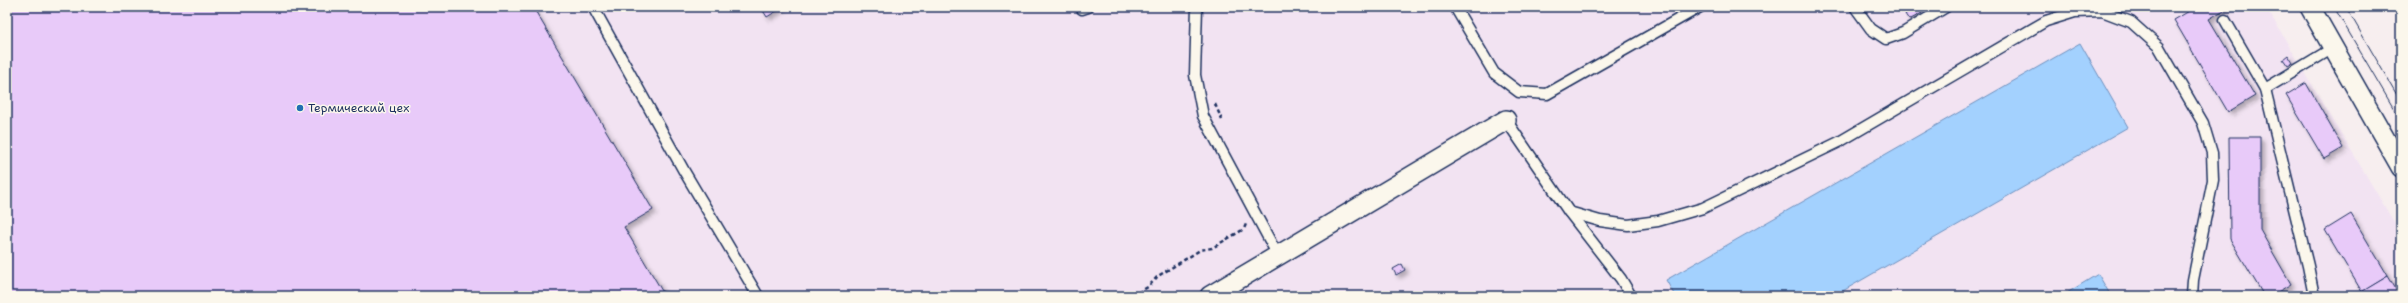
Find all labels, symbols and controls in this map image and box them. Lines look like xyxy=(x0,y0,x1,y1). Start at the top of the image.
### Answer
place label: Термический цех xyxy=(308,100,410,116)
marker: Термический цех xyxy=(295,103,305,113)

